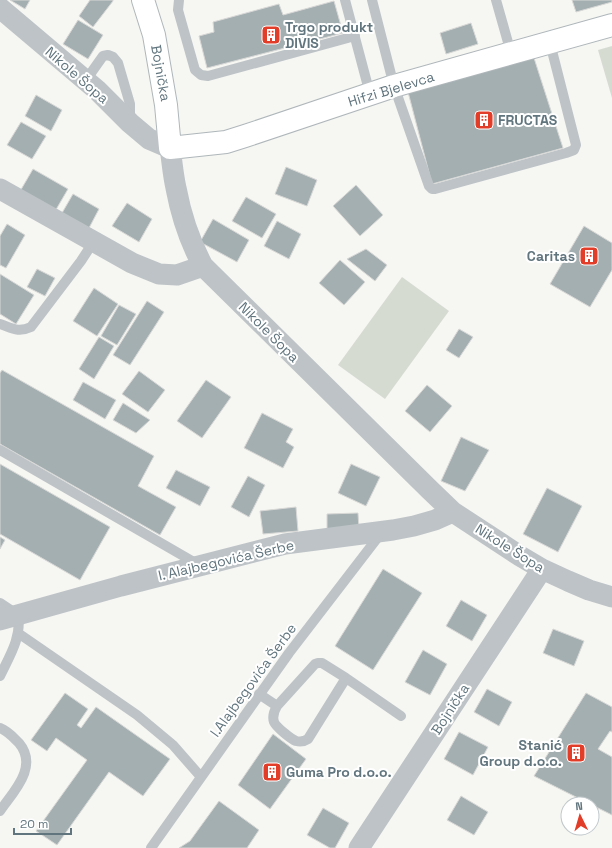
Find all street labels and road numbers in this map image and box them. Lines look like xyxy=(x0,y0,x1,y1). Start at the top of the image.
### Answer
street label: Nikole Šopa xyxy=(42,43,112,107)
street label: Bojnička xyxy=(147,43,175,103)
street label: Hifzi Bjelevca xyxy=(346,67,436,111)
street label: Nikole Šopa xyxy=(235,298,303,366)
street label: Nikole Šopa xyxy=(472,520,548,576)
street label: I. Alajbegovića Šerbe xyxy=(156,536,296,584)
street label: I.Alajbegovića Šerbe xyxy=(206,620,300,740)
street label: Bojnička xyxy=(427,680,473,738)

